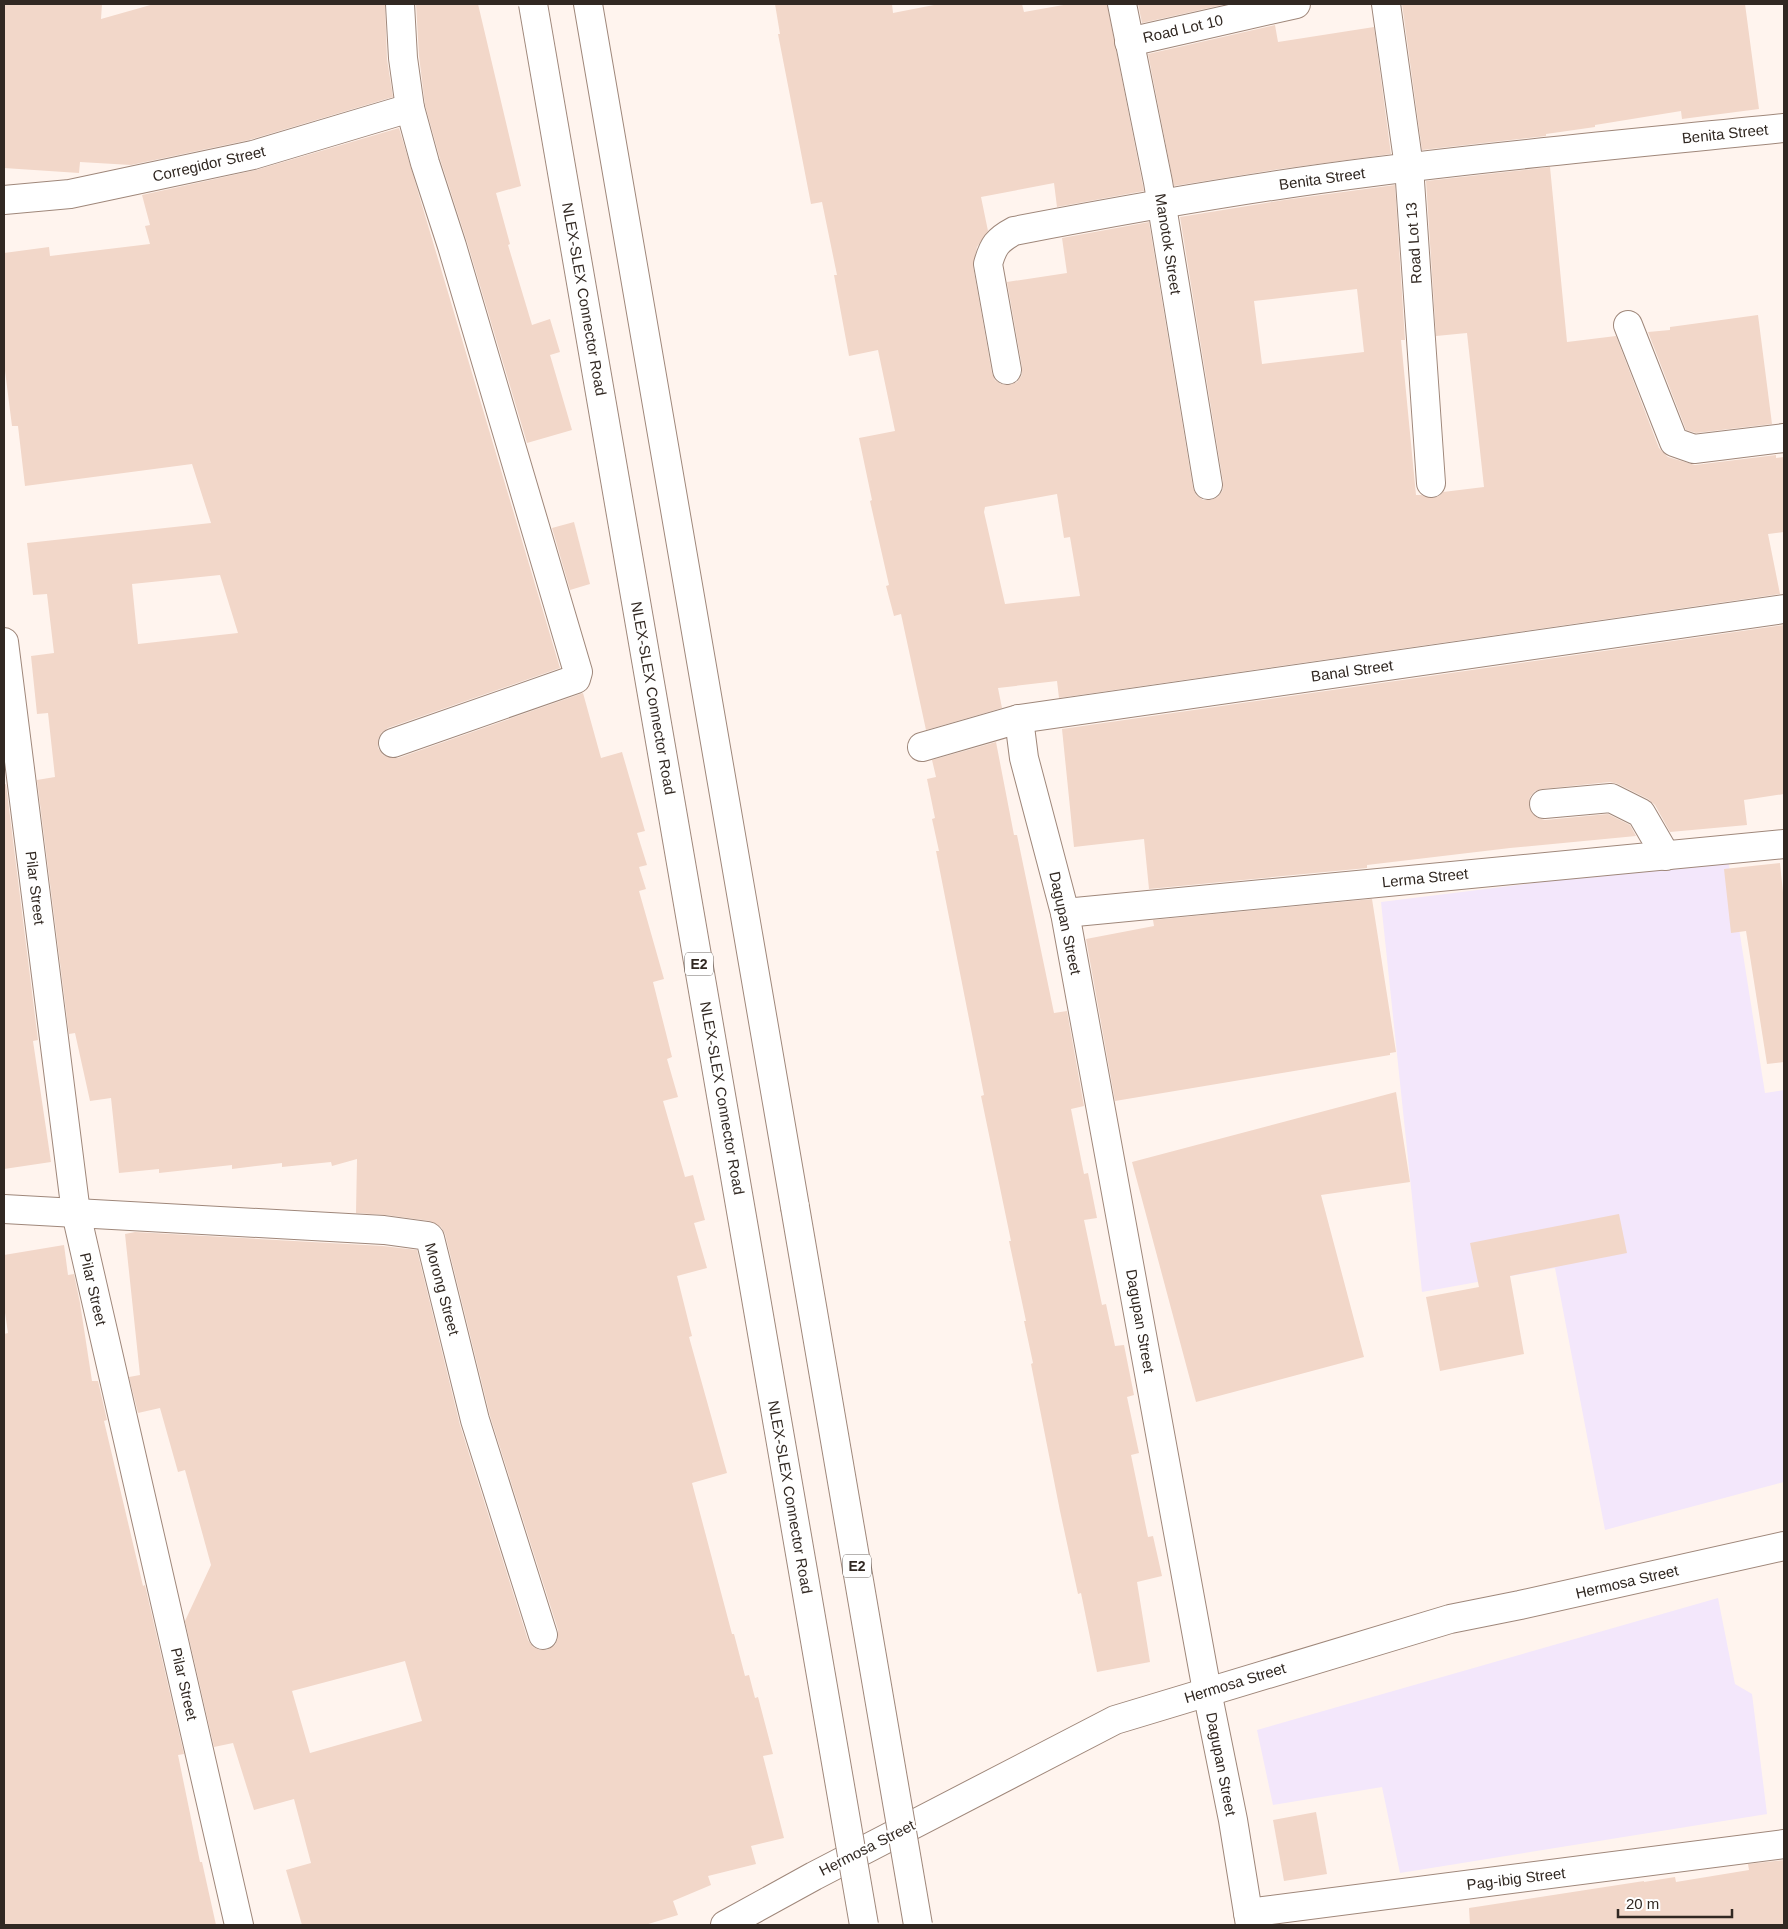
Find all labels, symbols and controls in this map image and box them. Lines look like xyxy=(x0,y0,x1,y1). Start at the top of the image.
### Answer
street label: Road Lot 10 xyxy=(1141,11,1225,46)
street label: Benita Street xyxy=(1681,120,1770,146)
street label: Corregidor Street xyxy=(151,142,268,185)
street label: Benita Street xyxy=(1278,164,1367,193)
street label: Manotok Street xyxy=(1152,192,1185,296)
street label: NLEX-SLEX Connector Road xyxy=(559,201,610,397)
street label: Road Lot 13 xyxy=(1402,202,1425,284)
street label: NLEX-SLEX Connector Road xyxy=(628,600,679,796)
street label: Banal Street xyxy=(1310,656,1395,685)
street label: Pilar Street xyxy=(23,850,49,927)
street label: Lerma Street xyxy=(1381,864,1470,890)
street label: Dagupan Street xyxy=(1046,870,1085,977)
road number: E2 xyxy=(685,952,713,976)
street label: NLEX-SLEX Connector Road xyxy=(697,1000,748,1196)
street label: Morong Street xyxy=(422,1241,463,1338)
street label: Pilar Street xyxy=(77,1251,110,1328)
street label: Dagupan Street xyxy=(1123,1268,1158,1375)
street label: NLEX-SLEX Connector Road xyxy=(765,1399,816,1595)
road number: E2 xyxy=(843,1554,871,1578)
street label: Hermosa Street xyxy=(1574,1561,1681,1602)
street label: Pilar Street xyxy=(168,1646,201,1723)
street label: Hermosa Street xyxy=(1182,1659,1288,1706)
street label: Dagupan Street xyxy=(1203,1711,1240,1818)
street label: Hermosa Street xyxy=(816,1816,918,1879)
street label: Pag-ibig Street xyxy=(1466,1864,1567,1893)
scale bar xyxy=(1618,1886,1732,1918)
text: 20 m xyxy=(1626,1895,1659,1912)

